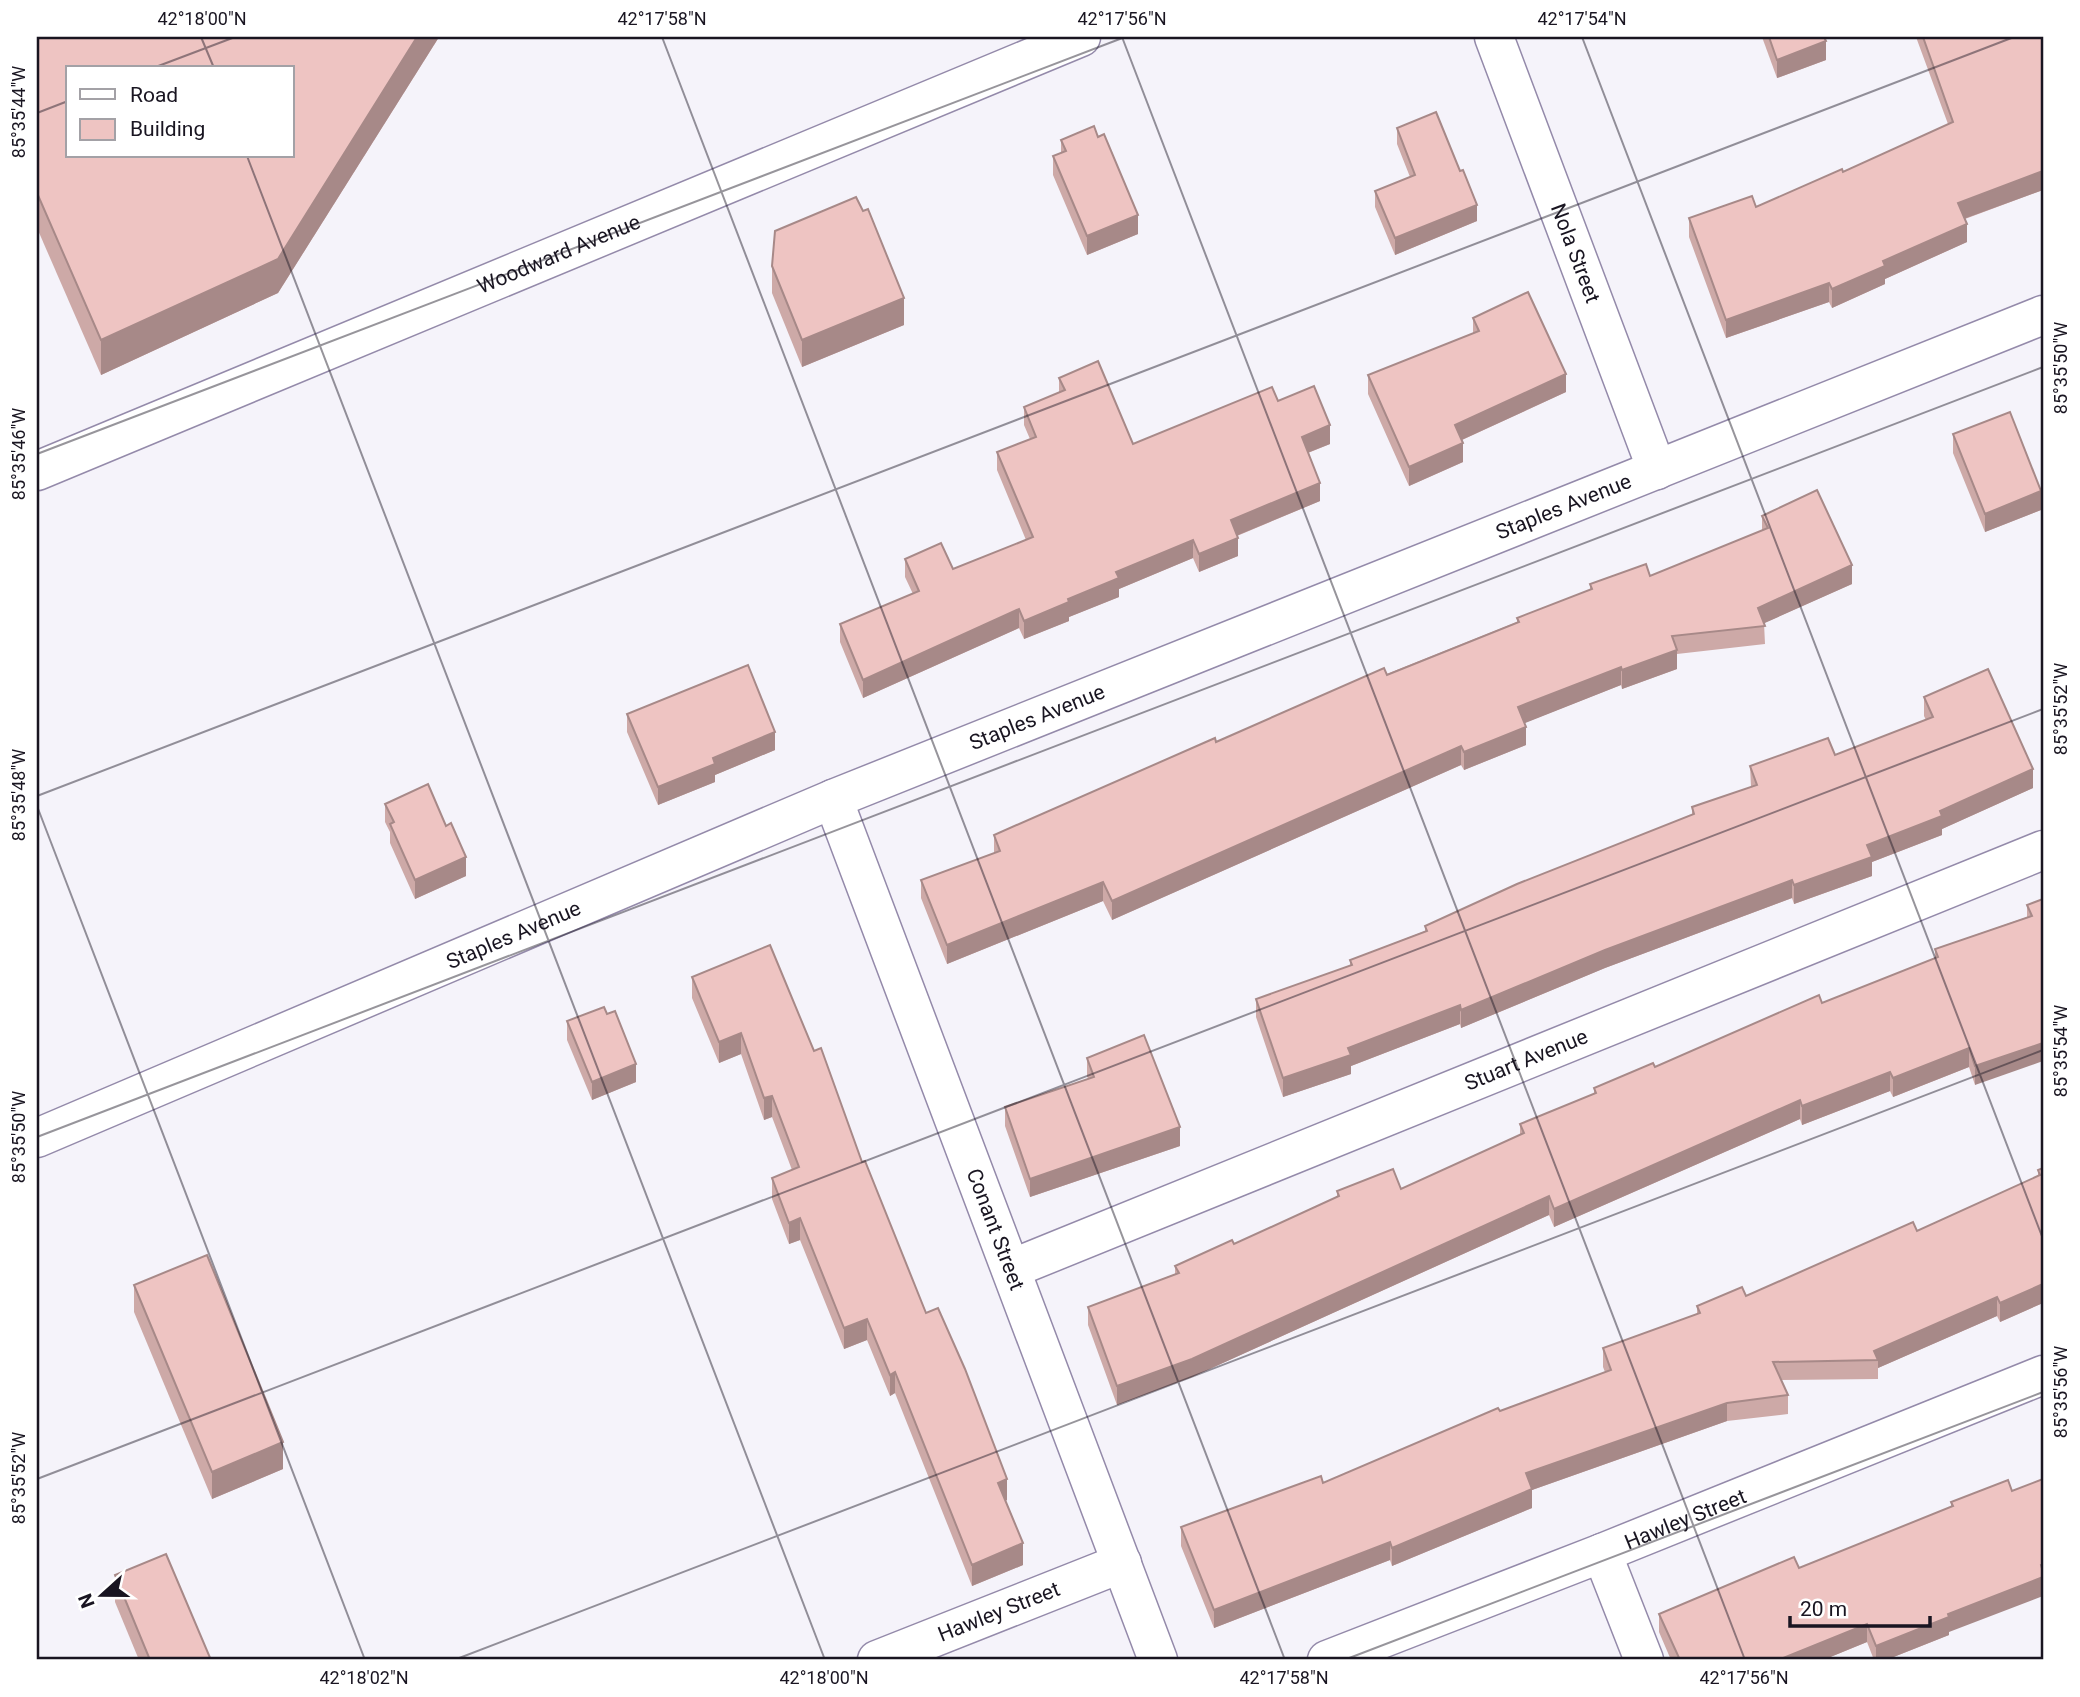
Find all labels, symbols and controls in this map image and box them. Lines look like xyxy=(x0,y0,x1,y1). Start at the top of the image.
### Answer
text: 42°18'00"N xyxy=(157,8,247,29)
text: 42°17'58"N xyxy=(617,8,707,29)
text: 42°17'56"N xyxy=(1077,8,1167,29)
text: 42°17'54"N xyxy=(1537,8,1627,29)
text: 85°35'44"W xyxy=(8,66,29,158)
legend xyxy=(66,66,294,158)
text: Road xyxy=(130,83,178,107)
text: Building xyxy=(130,117,205,141)
street label: Nola Street xyxy=(1546,200,1605,306)
street label: Woodward Avenue xyxy=(474,210,644,299)
text: 85°35'50"W xyxy=(2050,322,2071,414)
text: 85°35'46"W xyxy=(8,408,29,500)
street label: Staples Avenue xyxy=(1492,469,1635,545)
text: 85°35'52"W xyxy=(2050,663,2071,755)
street label: Staples Avenue xyxy=(966,680,1108,755)
text: 85°35'48"W xyxy=(8,749,29,841)
street label: Staples Avenue xyxy=(443,896,584,974)
text: 85°35'54"W xyxy=(2050,1005,2071,1097)
street label: Stuart Avenue xyxy=(1461,1024,1591,1096)
text: 85°35'50"W xyxy=(8,1091,29,1183)
street label: Conant Street xyxy=(962,1165,1029,1294)
text: 85°35'56"W xyxy=(2050,1346,2071,1438)
text: 85°35'52"W xyxy=(8,1432,29,1524)
street label: Hawley Street xyxy=(1621,1484,1750,1555)
north arrow xyxy=(66,1560,136,1630)
street label: Hawley Street xyxy=(934,1577,1063,1647)
scale bar xyxy=(1790,1585,1930,1629)
text: N xyxy=(73,1591,100,1611)
text: 20 m xyxy=(1800,1597,1847,1621)
text: 42°18'02"N xyxy=(319,1667,409,1688)
text: 42°18'00"N xyxy=(779,1667,869,1688)
text: 42°17'58"N xyxy=(1239,1667,1329,1688)
text: 42°17'56"N xyxy=(1699,1667,1789,1688)

